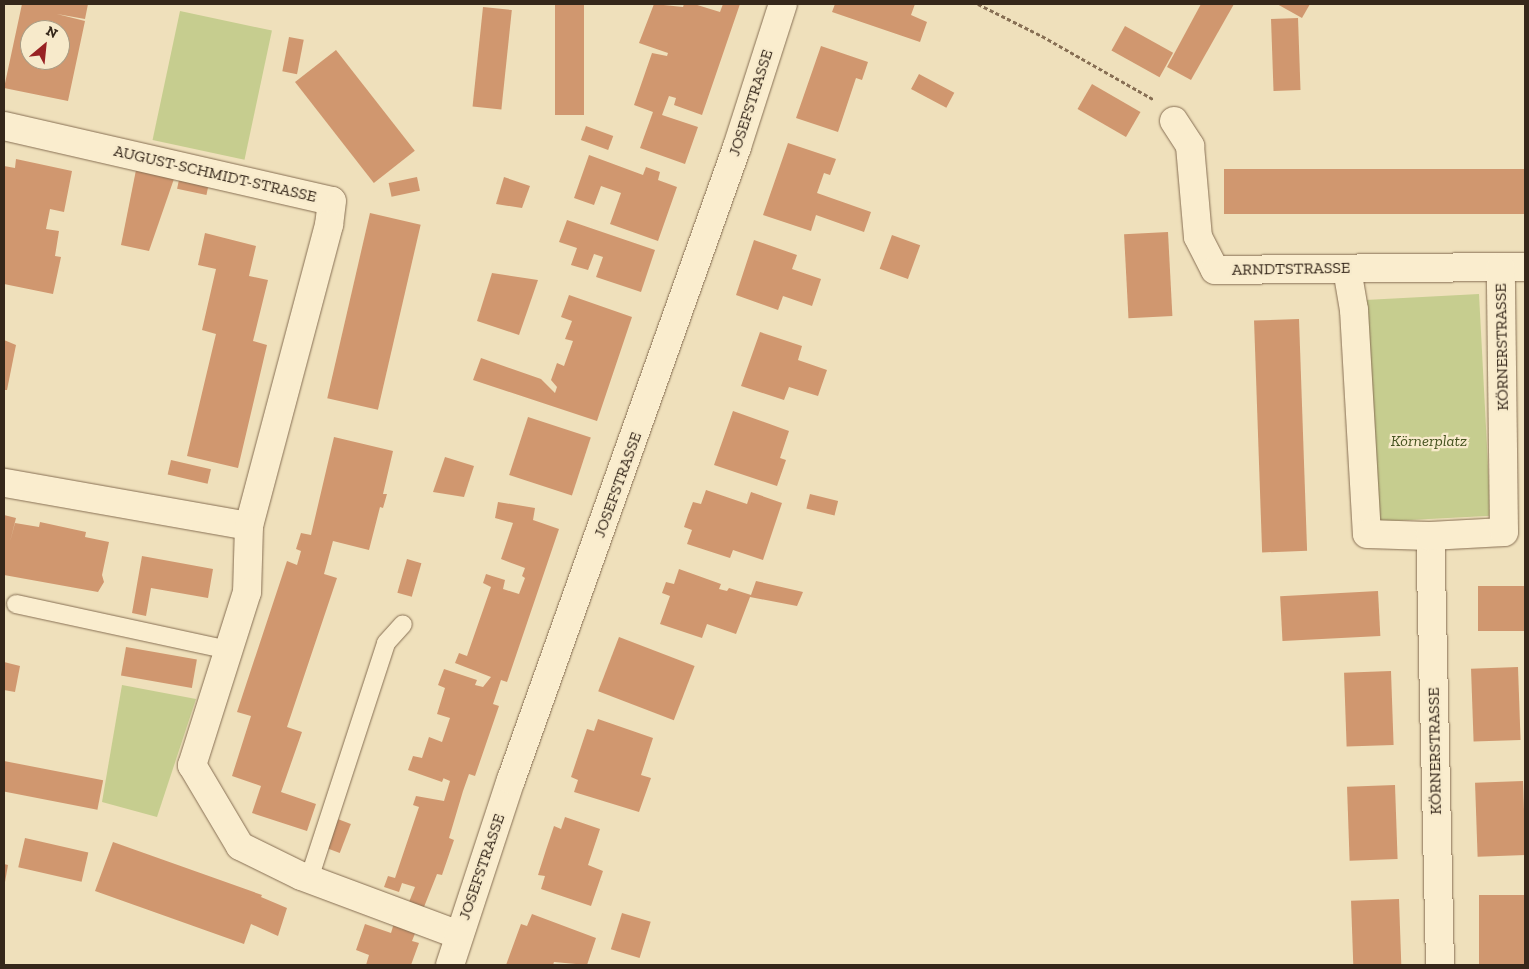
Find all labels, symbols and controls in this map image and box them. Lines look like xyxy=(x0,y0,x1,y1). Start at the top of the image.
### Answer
north arrow xyxy=(20,20,70,70)
text: N xyxy=(43,22,60,42)
street label: JOSEFSTRASSE xyxy=(725,47,777,159)
street label: AUGUST-SCHMIDT-STRASSE xyxy=(112,141,318,207)
street label: ARNDTSTRASSE xyxy=(1232,258,1350,280)
street label: KÖRNERSTRASSE xyxy=(1491,283,1513,411)
street label: JOSEFSTRASSE xyxy=(590,430,646,540)
park label: Körnerplatz xyxy=(1391,431,1467,451)
street label: KÖRNERSTRASSE xyxy=(1424,687,1446,815)
street label: JOSEFSTRASSE xyxy=(455,811,509,923)

